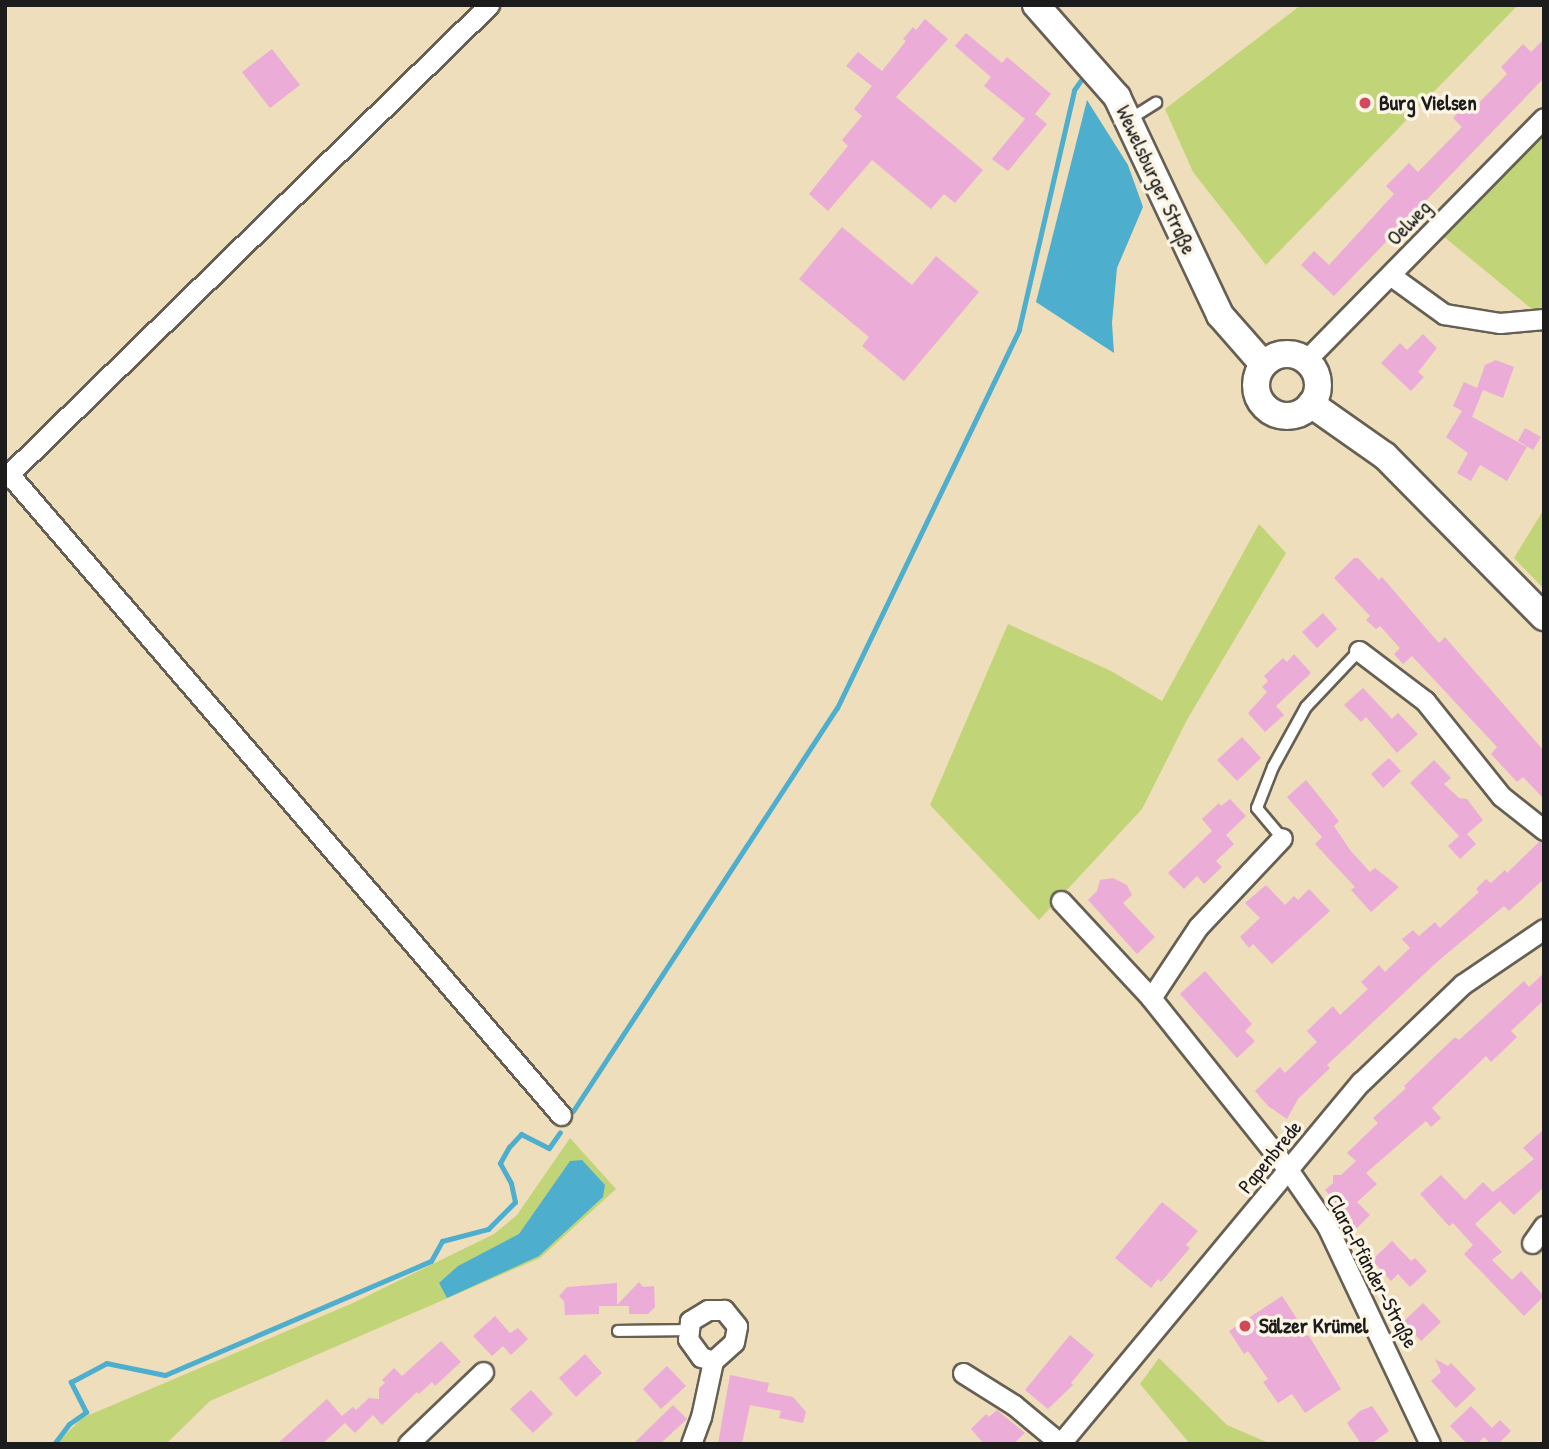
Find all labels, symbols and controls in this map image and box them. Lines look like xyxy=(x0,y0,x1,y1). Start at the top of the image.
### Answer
place label: Burg Vielsen xyxy=(1379,90,1477,116)
marker: Burg Vielsen xyxy=(1357,95,1373,111)
street label: Wewelsburger Straße xyxy=(1110,102,1202,258)
street label: Oelweg xyxy=(1382,195,1436,251)
street label: Papenbrede xyxy=(1233,1115,1307,1199)
street label: Clara-Pfänder-Straße xyxy=(1321,1189,1423,1353)
place label: Sälzer Krümel xyxy=(1259,1313,1368,1339)
marker: Sälzer Krümel xyxy=(1237,1318,1253,1334)

